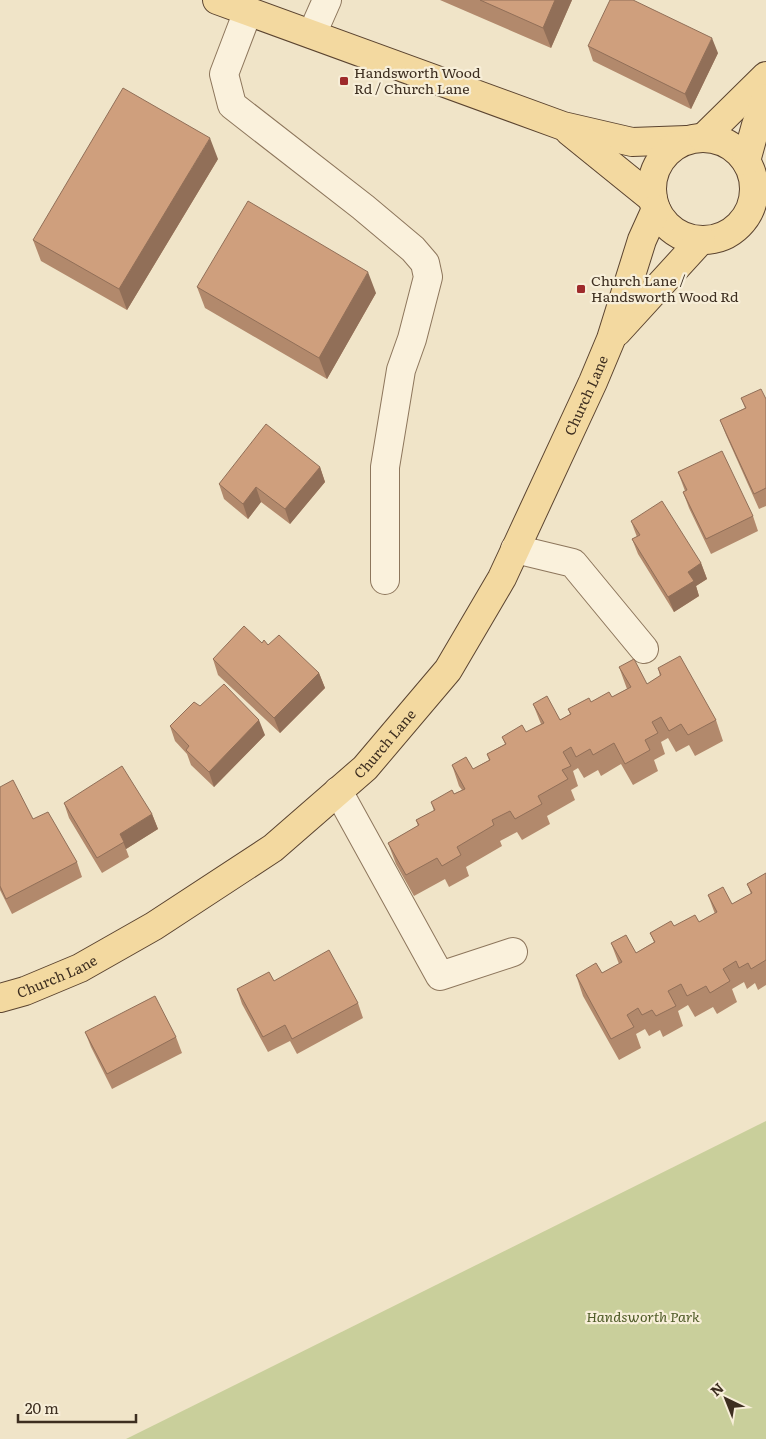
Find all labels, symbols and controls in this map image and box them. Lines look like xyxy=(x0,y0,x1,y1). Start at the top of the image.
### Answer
place label: Handsworth Wood Rd / Church Lane xyxy=(354,62,481,98)
marker: Handsworth Wood Rd / Church Lane xyxy=(338,75,350,87)
place label: Church Lane / Handsworth Wood Rd xyxy=(591,270,739,306)
marker: Church Lane / Handsworth Wood Rd xyxy=(575,283,587,295)
street label: Church Lane xyxy=(559,352,612,438)
street label: Church Lane xyxy=(349,704,420,782)
street label: Church Lane xyxy=(14,949,100,1002)
park label: Handsworth Park xyxy=(586,1306,700,1326)
north arrow xyxy=(701,1374,751,1424)
text: N xyxy=(705,1377,728,1400)
scale bar xyxy=(18,1392,135,1424)
text: 20 m xyxy=(25,1396,59,1419)

